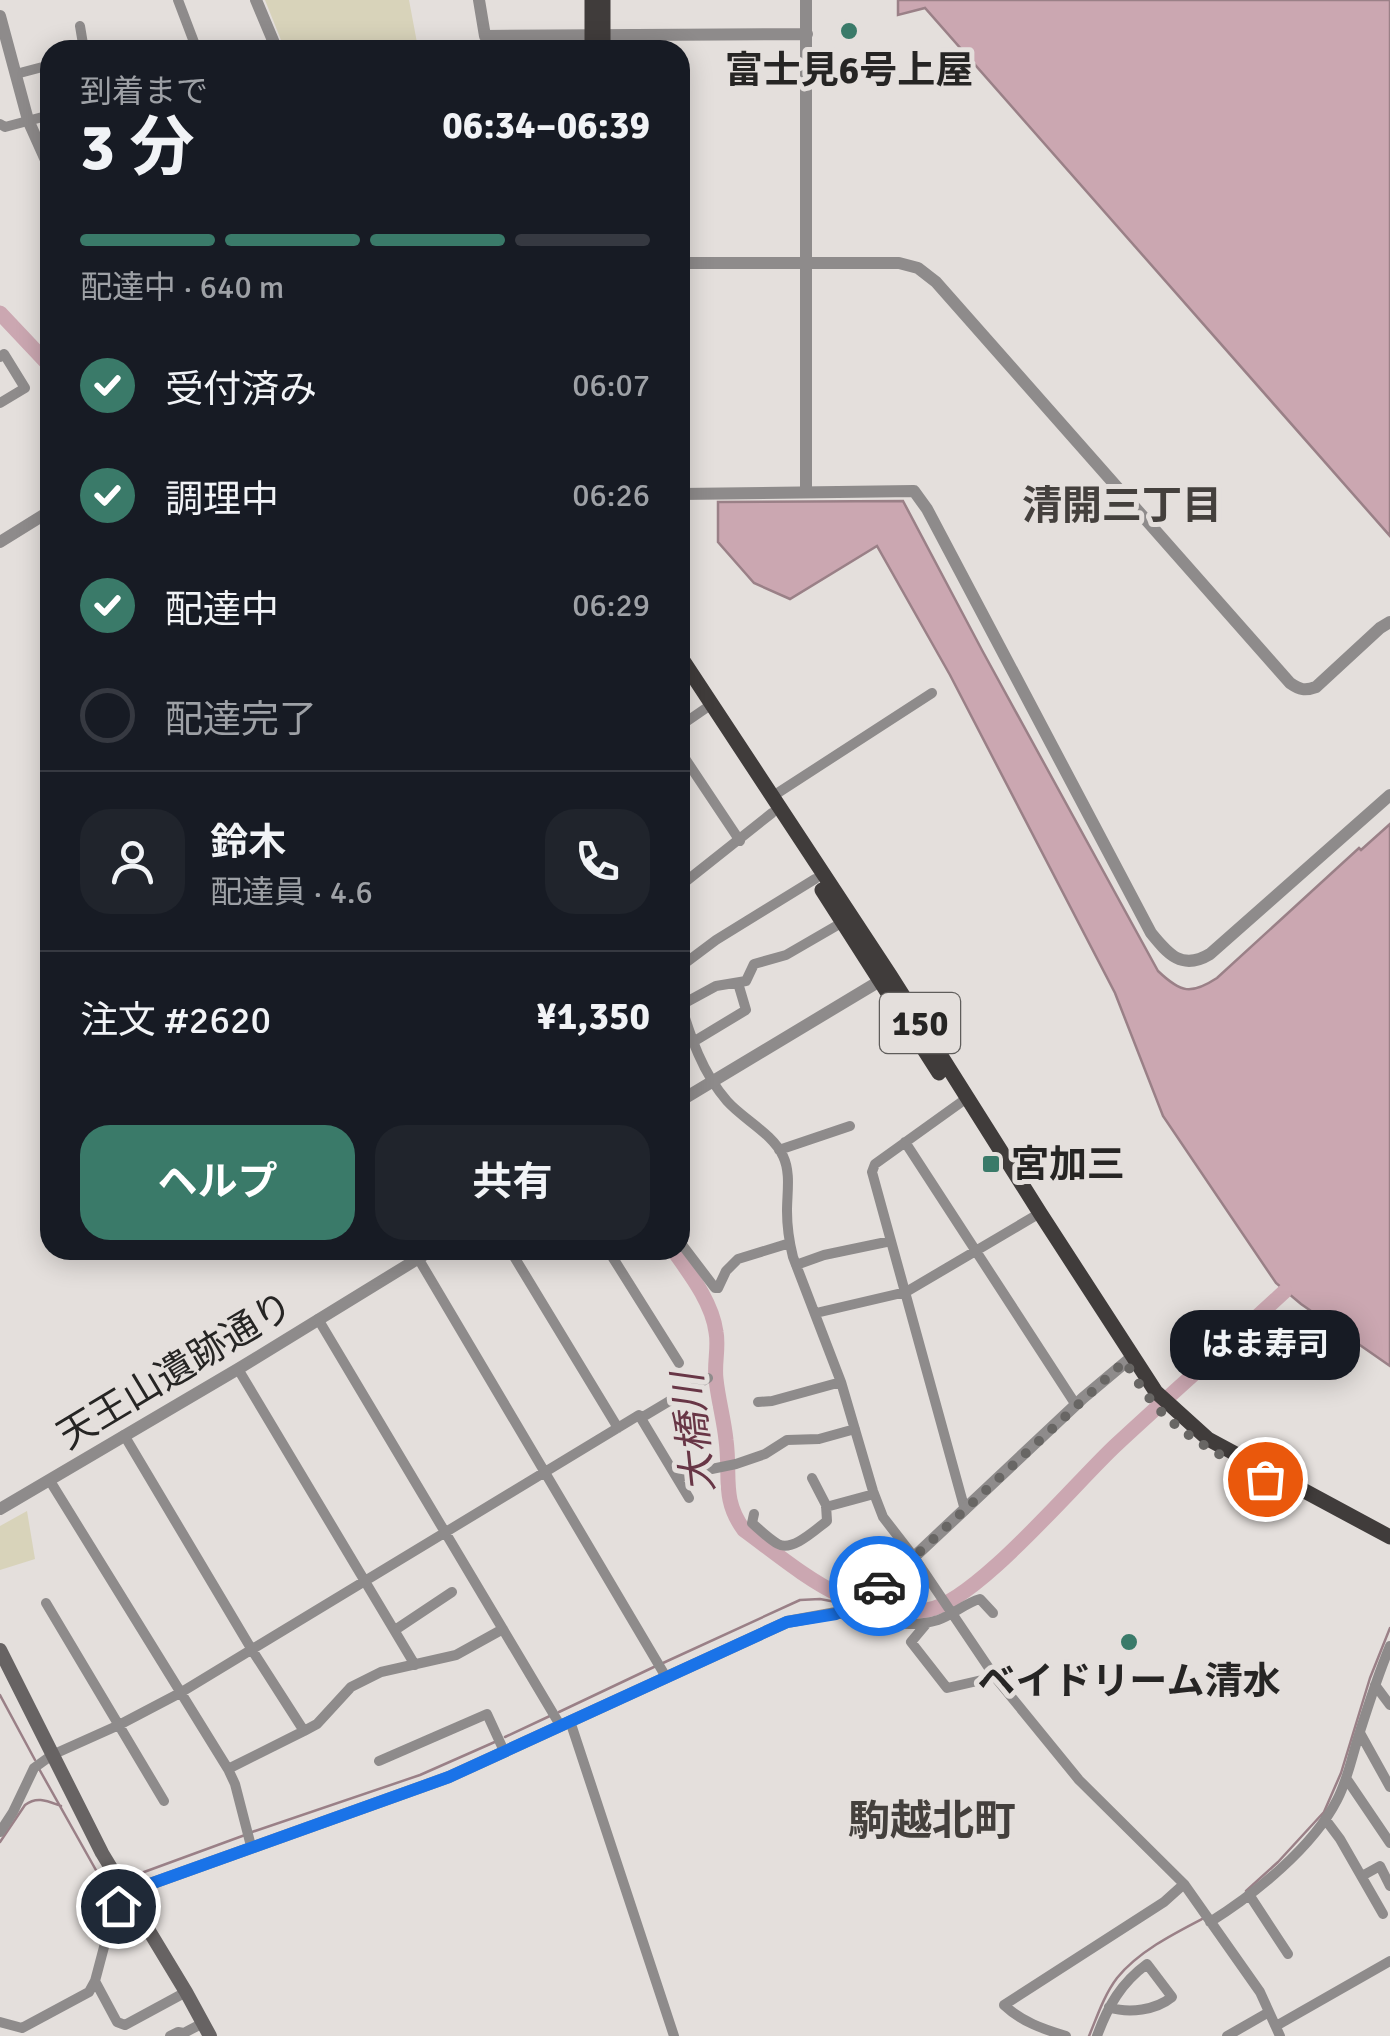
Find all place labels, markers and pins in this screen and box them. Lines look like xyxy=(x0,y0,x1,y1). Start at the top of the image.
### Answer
marker: 富士見6号上屋 xyxy=(838,20,860,42)
place label: 富士見6号上屋 xyxy=(725,47,973,94)
place label: 宮加三 xyxy=(1011,1141,1125,1188)
marker: 宮加三 xyxy=(980,1153,1002,1175)
callout: はま寿司 xyxy=(1170,1309,1360,1379)
pin xyxy=(1223,1437,1308,1522)
marker: ベイドリーム清水 xyxy=(1118,1631,1140,1653)
place label: ベイドリーム清水 xyxy=(978,1658,1280,1705)
pin xyxy=(76,1864,161,1949)

